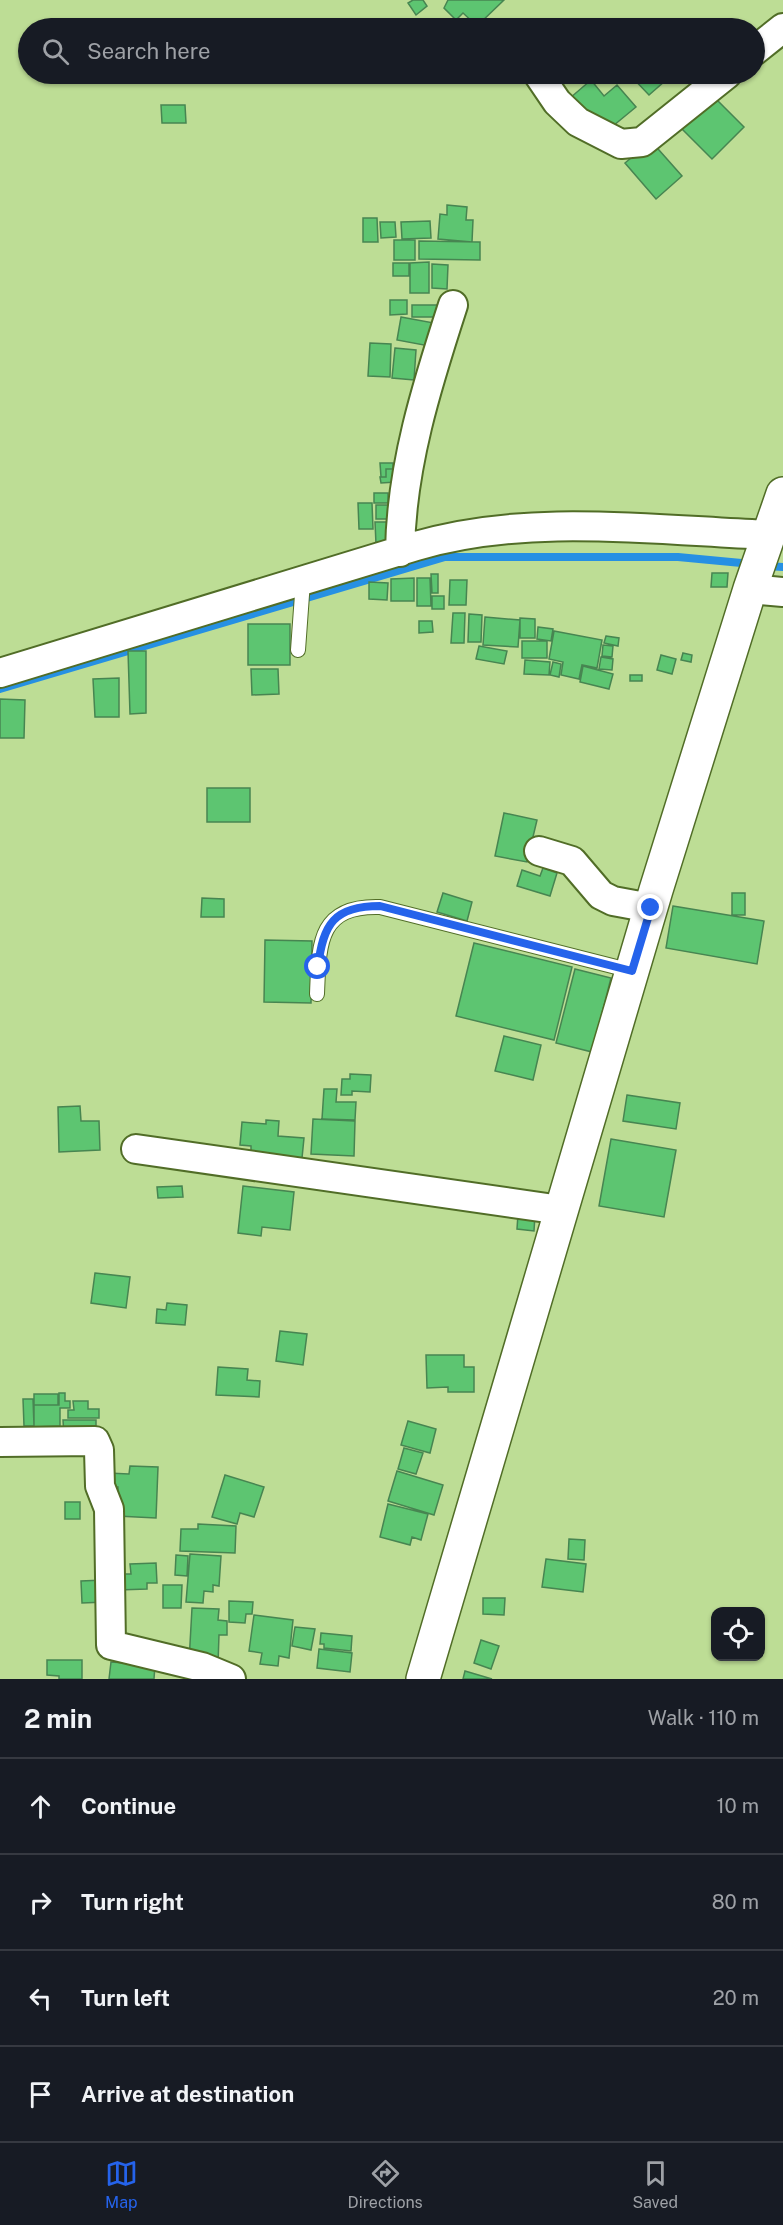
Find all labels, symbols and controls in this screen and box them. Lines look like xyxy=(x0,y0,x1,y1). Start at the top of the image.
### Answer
search box xyxy=(18,18,765,84)
icon: search xyxy=(39,35,72,68)
text: Search here xyxy=(87,38,211,64)
route end xyxy=(637,894,663,920)
route start xyxy=(304,953,330,979)
map controls xyxy=(711,1607,765,1661)
button: locate xyxy=(711,1607,765,1661)
text: 2 min xyxy=(24,1703,92,1734)
text: Walk · 110 m xyxy=(648,1706,759,1730)
icon: ahead xyxy=(24,1790,57,1823)
text: Continue xyxy=(81,1793,176,1819)
text: 10 m xyxy=(716,1794,759,1818)
icon: right xyxy=(24,1886,57,1919)
text: Turn right xyxy=(81,1889,184,1915)
text: 80 m xyxy=(712,1890,759,1914)
icon: left xyxy=(24,1982,57,2015)
text: Turn left xyxy=(81,1985,170,2011)
text: 20 m xyxy=(713,1986,759,2010)
icon: arrive xyxy=(24,2078,57,2111)
text: Arrive at destination xyxy=(81,2081,294,2107)
tab: Map xyxy=(105,2157,138,2212)
tab: Directions xyxy=(348,2157,423,2212)
tab: Saved xyxy=(632,2157,678,2212)

